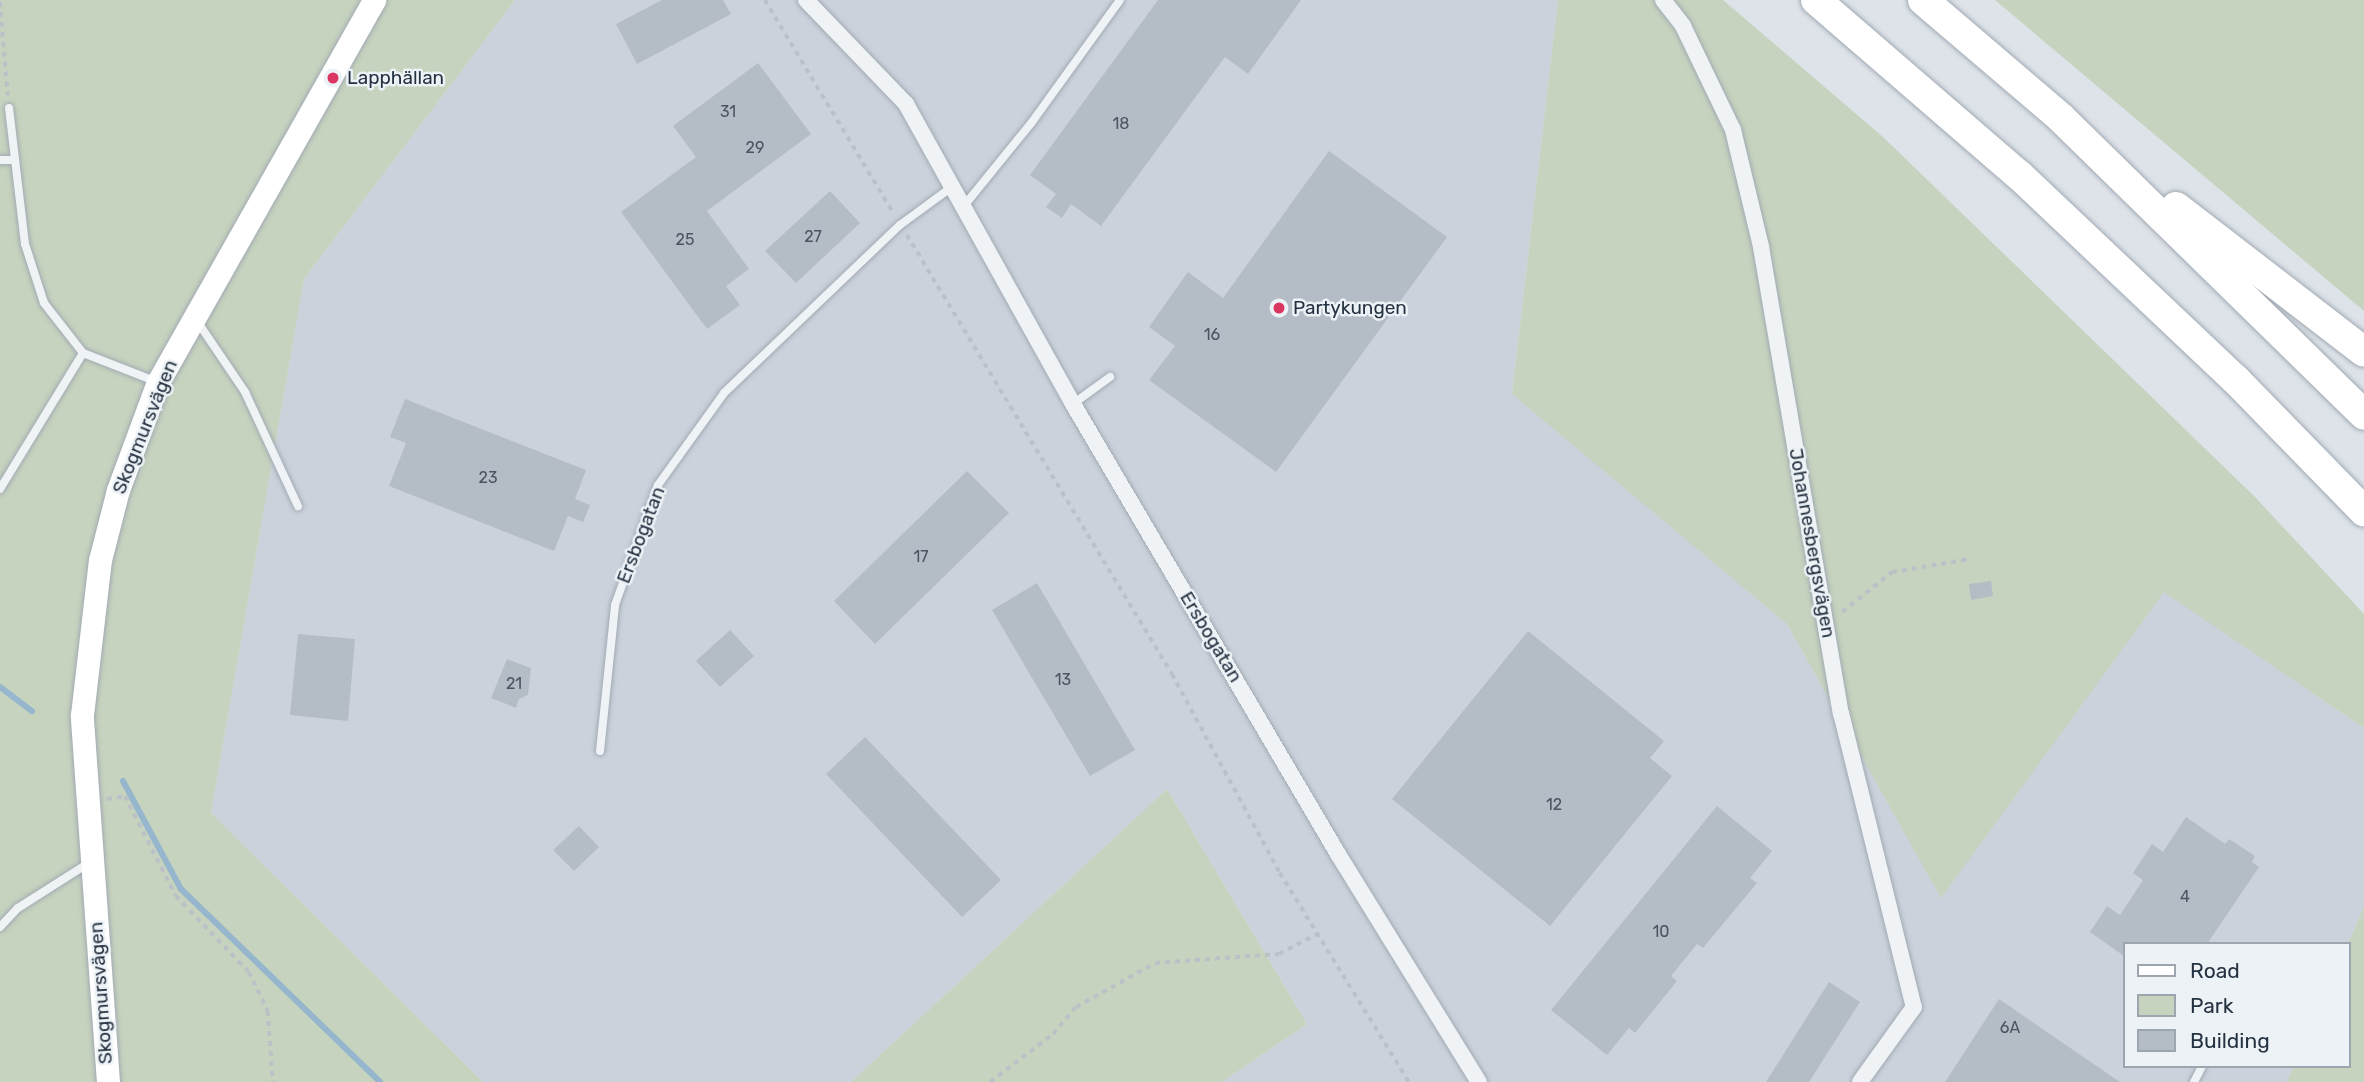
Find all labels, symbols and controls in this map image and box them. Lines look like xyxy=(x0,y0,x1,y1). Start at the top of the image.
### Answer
place label: Lapphällan xyxy=(347,67,444,89)
marker: Lapphällan xyxy=(325,70,341,86)
house number: 31 xyxy=(720,102,736,122)
house number: 18 xyxy=(1112,114,1130,134)
house number: 29 xyxy=(746,138,764,158)
house number: 27 xyxy=(804,227,822,247)
house number: 25 xyxy=(676,230,694,250)
place label: Partykungen xyxy=(1293,297,1407,319)
marker: Partykungen xyxy=(1271,300,1287,316)
house number: 16 xyxy=(1204,325,1220,345)
street label: Skogmursvägen xyxy=(108,357,182,497)
street label: Johannesbergsvägen xyxy=(1784,446,1840,640)
house number: 23 xyxy=(478,468,498,488)
street label: Ersbogatan xyxy=(612,483,670,587)
house number: 17 xyxy=(913,547,929,567)
street label: Ersbogatan xyxy=(1175,587,1247,687)
house number: 13 xyxy=(1055,670,1071,690)
house number: 21 xyxy=(506,674,522,694)
house number: 12 xyxy=(1546,795,1562,815)
house number: 4 xyxy=(2180,887,2190,907)
street label: Skogmursvägen xyxy=(85,921,117,1065)
house number: 10 xyxy=(1652,922,1670,942)
legend xyxy=(2122,942,2350,1068)
text: Road xyxy=(2190,958,2240,983)
text: Park xyxy=(2190,993,2234,1018)
house number: 6A xyxy=(2000,1018,2020,1038)
text: Building xyxy=(2190,1028,2270,1053)

